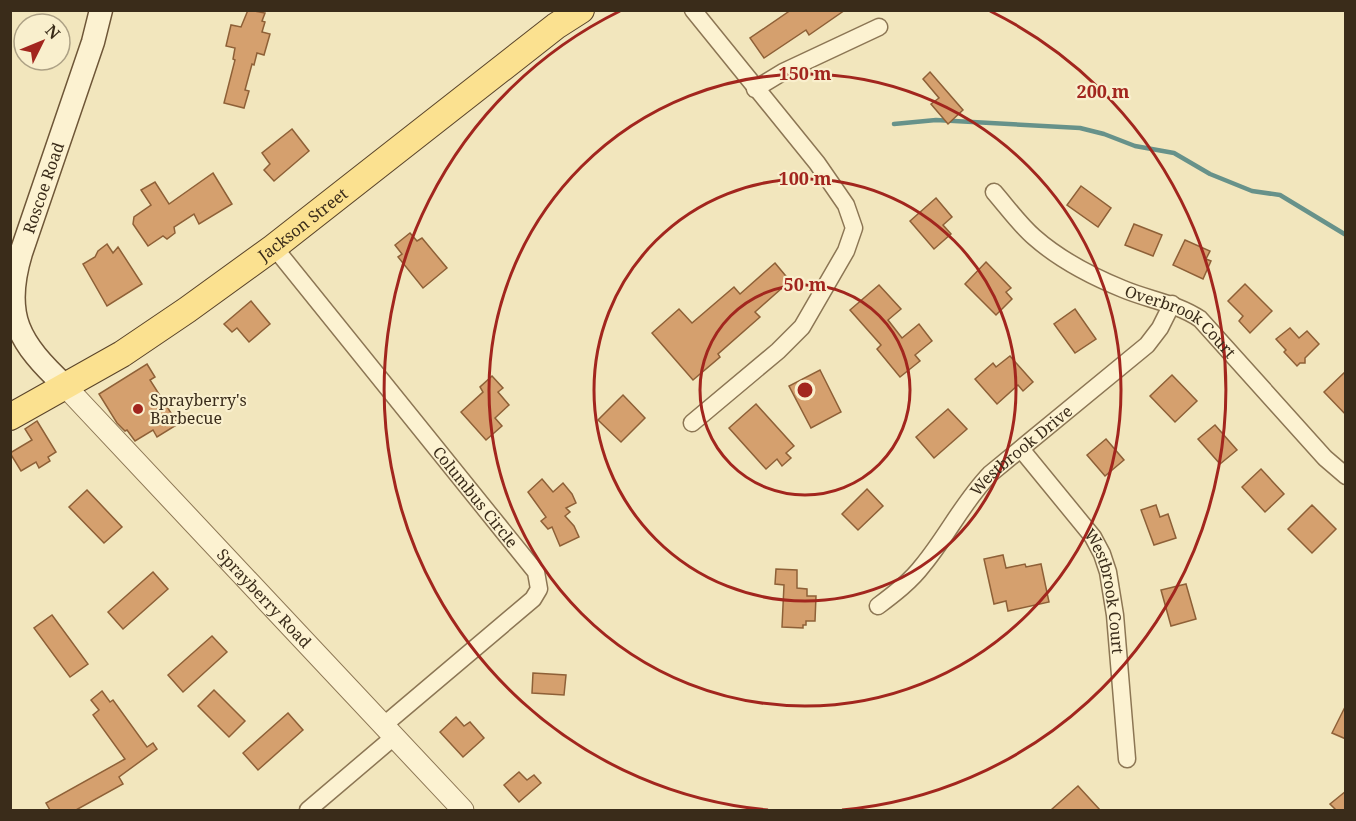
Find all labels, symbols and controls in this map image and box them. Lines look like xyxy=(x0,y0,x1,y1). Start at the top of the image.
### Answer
north arrow xyxy=(12,12,72,72)
text: N xyxy=(41,20,66,44)
text: 150 m xyxy=(779,61,832,85)
text: 200 m xyxy=(1077,79,1130,103)
street label: Roscoe Road xyxy=(17,139,69,236)
text: 100 m xyxy=(779,166,832,190)
street label: Jackson Street xyxy=(253,182,352,267)
text: 50 m xyxy=(784,272,827,296)
street label: Overbrook Court xyxy=(1122,280,1241,363)
centre of rings xyxy=(795,380,815,400)
place label: Sprayberry's Barbecue xyxy=(150,389,247,429)
street label: Westbrook Drive xyxy=(965,400,1077,500)
marker: Sprayberry's Barbecue xyxy=(131,402,145,416)
street label: Columbus Circle xyxy=(428,441,523,552)
street label: Westbrook Court xyxy=(1079,524,1129,655)
street label: Sprayberry Road xyxy=(212,544,316,653)

